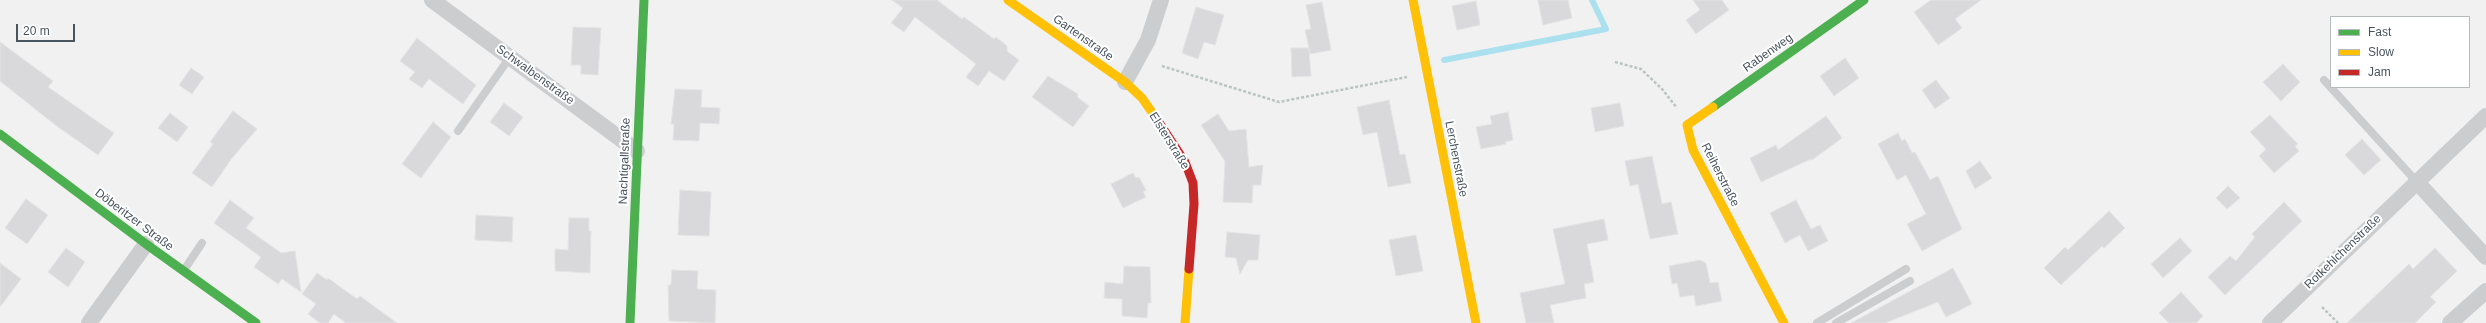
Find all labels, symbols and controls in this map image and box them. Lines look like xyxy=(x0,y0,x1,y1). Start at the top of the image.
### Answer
street label: Gartenstraße xyxy=(1050,12,1116,64)
scale bar xyxy=(18,16,77,42)
legend xyxy=(2330,16,2470,88)
text: 20 m xyxy=(23,24,50,38)
text: Fast xyxy=(2368,25,2391,39)
street label: Rabenweg xyxy=(1740,31,1796,75)
street label: Schwalbenstraße xyxy=(493,42,577,108)
text: Slow xyxy=(2368,45,2394,59)
text: Jam xyxy=(2368,65,2391,79)
street label: Elsterstraße xyxy=(1146,110,1192,172)
street label: Nachtigallstraße xyxy=(616,117,634,205)
street label: Lerchenstraße xyxy=(1442,120,1470,198)
street label: Reiherstraße xyxy=(1698,141,1742,209)
street label: Döberitzer Straße xyxy=(92,186,176,254)
street label: Rotkehlchenstraße xyxy=(2302,212,2384,292)

